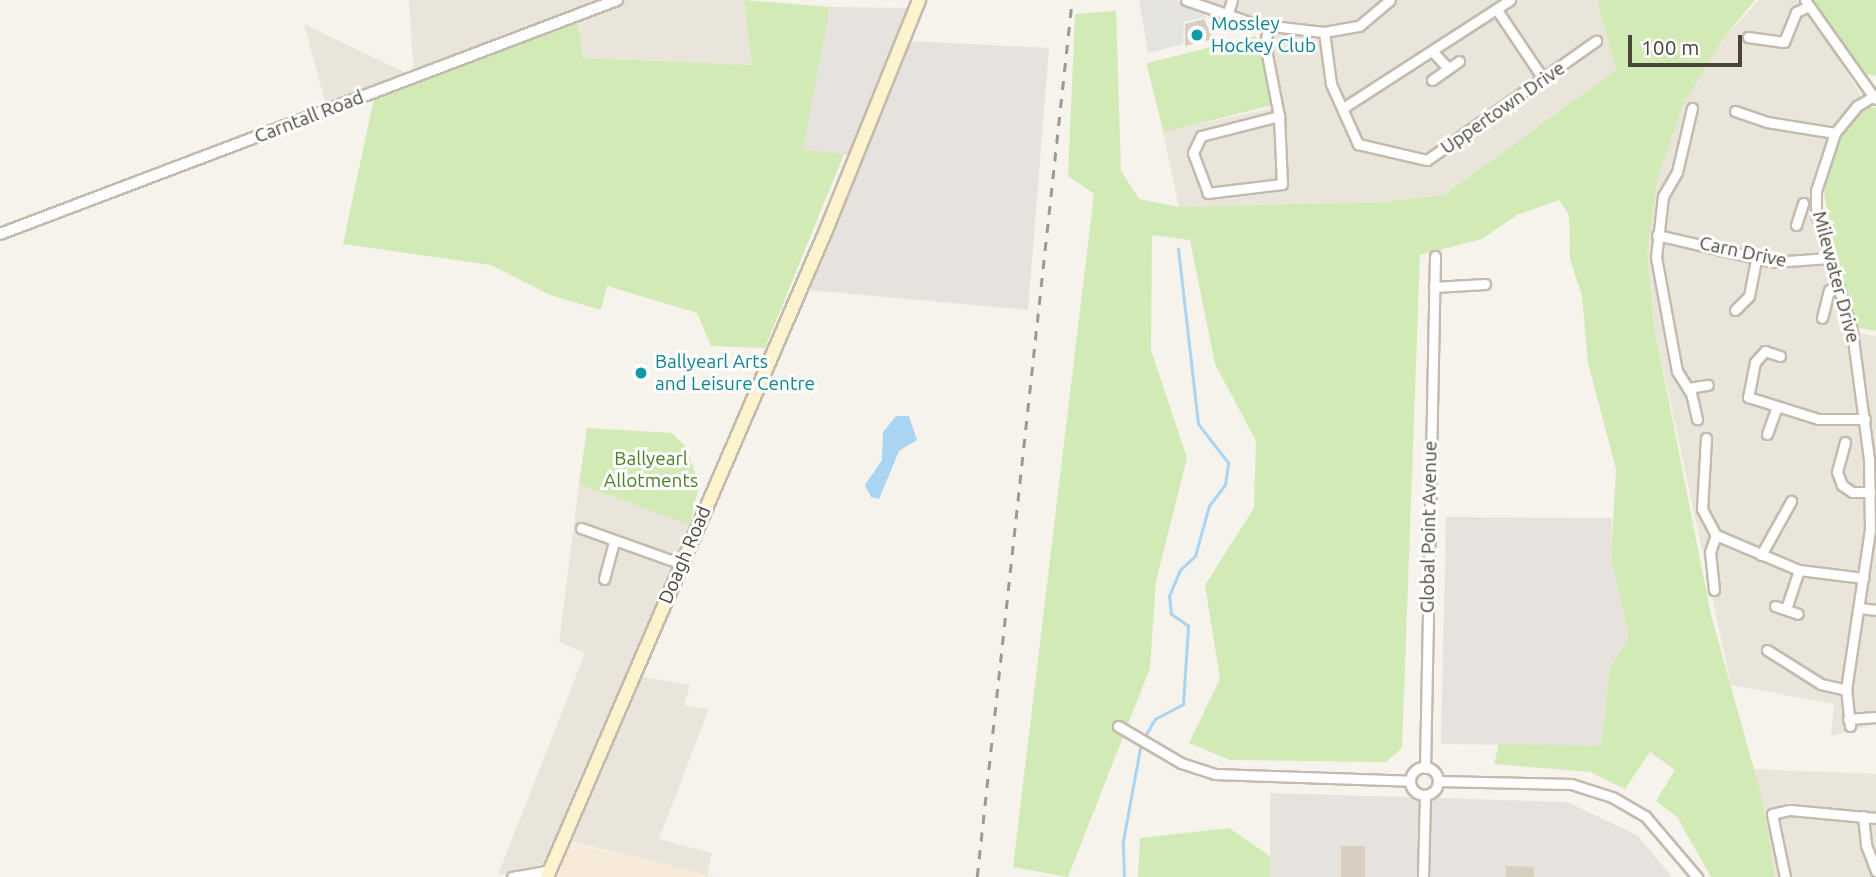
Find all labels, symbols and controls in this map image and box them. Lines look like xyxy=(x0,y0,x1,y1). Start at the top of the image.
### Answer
place label: Mossley Hockey Club xyxy=(1211,13,1316,57)
scale bar xyxy=(1631,21,1745,65)
marker: Mossley Hockey Club xyxy=(1189,27,1205,43)
text: 100 m xyxy=(1641,35,1699,59)
street label: Uppertown Drive xyxy=(1437,57,1569,159)
street label: Carntall Road xyxy=(251,86,367,148)
street label: Milewater Drive xyxy=(1807,209,1865,345)
street label: Carn Drive xyxy=(1697,232,1789,272)
place label: Ballyearl Arts and Leisure Centre xyxy=(655,351,815,395)
marker: Ballyearl Arts and Leisure Centre xyxy=(633,365,649,381)
street label: Global Point Avenue xyxy=(1416,441,1442,613)
park label: Ballyearl Allotments xyxy=(604,448,698,492)
street label: Doagh Road xyxy=(654,503,716,607)

